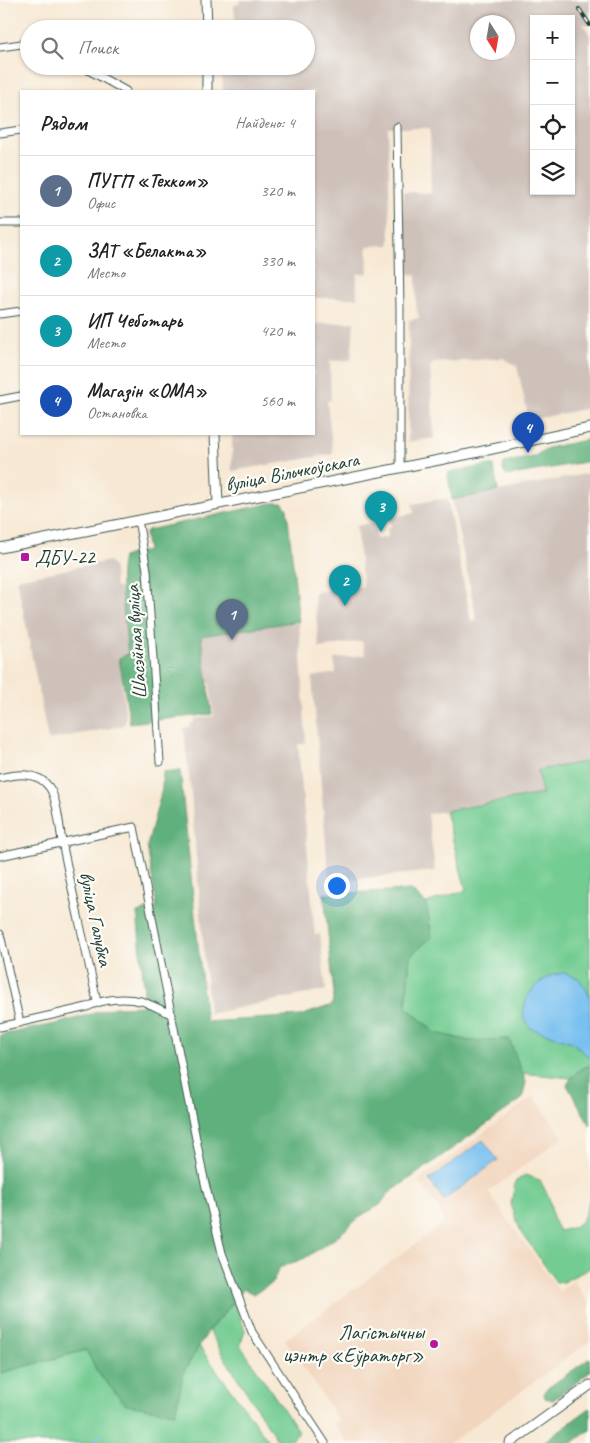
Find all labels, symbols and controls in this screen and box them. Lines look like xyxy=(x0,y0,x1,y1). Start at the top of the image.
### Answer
north arrow xyxy=(470,15,515,60)
map controls xyxy=(530,15,575,195)
button: + xyxy=(530,15,575,60)
search box xyxy=(20,20,315,75)
icon: search xyxy=(38,34,66,62)
text: Поиск xyxy=(78,36,118,60)
button: − xyxy=(530,60,575,105)
button: locate xyxy=(530,105,575,150)
text: Рядом xyxy=(40,110,87,136)
text: Найдено: 4 xyxy=(235,113,295,133)
button: layers xyxy=(530,150,575,195)
text: ПУГП «Техком» xyxy=(87,169,208,193)
text: 1 xyxy=(52,181,60,201)
text: 320 m xyxy=(261,181,295,201)
text: Офис xyxy=(87,193,115,213)
text: ЗАТ «Белакта» xyxy=(87,239,206,263)
text: 2 xyxy=(52,251,60,271)
text: 330 m xyxy=(261,251,295,271)
text: Место xyxy=(87,263,125,283)
text: ИП Чеботарь xyxy=(87,309,182,333)
text: 3 xyxy=(52,321,60,341)
text: 420 m xyxy=(261,321,295,341)
text: Место xyxy=(87,333,125,353)
text: Магазін «ОМА» xyxy=(87,379,207,403)
text: 4 xyxy=(52,391,60,411)
text: 560 m xyxy=(261,391,295,411)
text: Остановка xyxy=(87,403,147,423)
pin: 4 xyxy=(512,412,544,453)
street label: вуліца Вільчкоўскага xyxy=(223,446,363,497)
pin: 3 xyxy=(365,491,397,532)
place label: ДБУ-22 xyxy=(35,545,97,570)
marker: ДБУ-22 xyxy=(19,551,31,563)
pin: 2 xyxy=(329,565,361,606)
street label: Шасэйная вуліца xyxy=(119,583,152,700)
pin: 1 xyxy=(216,599,248,640)
street label: вуліца Галубка xyxy=(74,869,118,970)
your location xyxy=(324,873,350,899)
place label: Лагістычны цэнтр «Еўраторг» xyxy=(283,1320,425,1368)
marker: Лагістычны цэнтр «Еўраторг» xyxy=(428,1338,440,1350)

